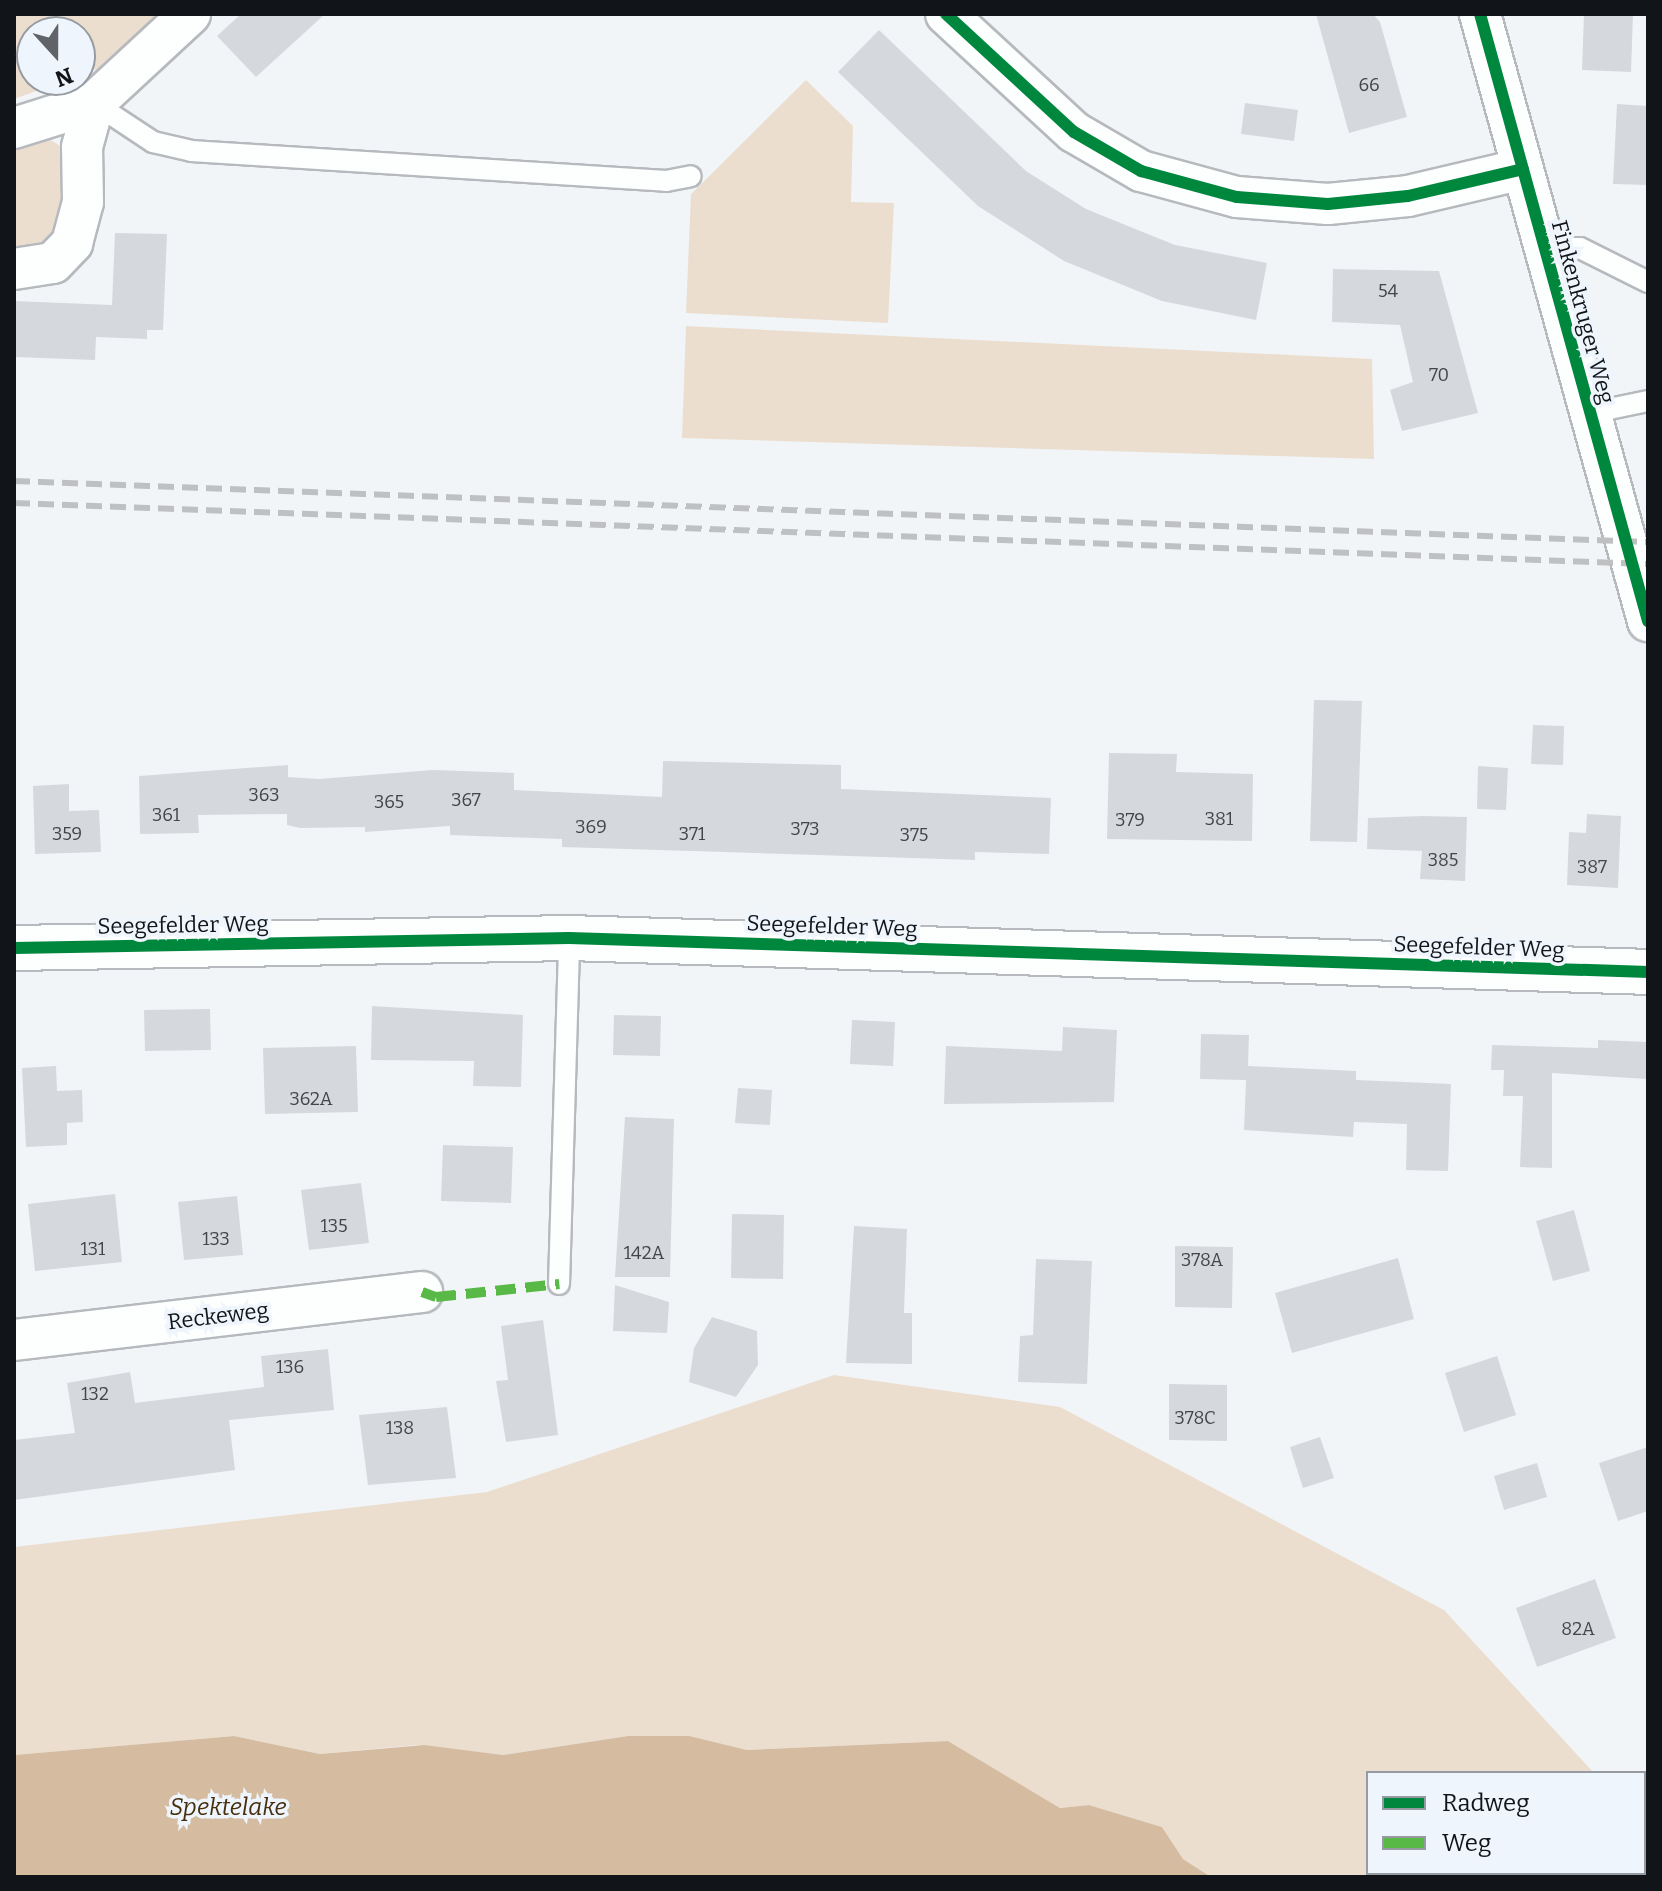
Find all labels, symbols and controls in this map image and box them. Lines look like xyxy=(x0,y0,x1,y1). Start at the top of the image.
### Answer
north arrow xyxy=(16,16,96,96)
text: N xyxy=(51,61,77,93)
house number: 66 xyxy=(1358,74,1380,96)
street label: Finkenkruger Weg xyxy=(1546,217,1620,407)
house number: 54 xyxy=(1378,280,1398,302)
house number: 70 xyxy=(1429,364,1449,386)
house number: 363 xyxy=(249,784,279,806)
house number: 367 xyxy=(451,789,481,811)
house number: 365 xyxy=(374,791,404,813)
house number: 361 xyxy=(152,804,180,826)
house number: 381 xyxy=(1205,808,1233,830)
house number: 379 xyxy=(1115,809,1145,831)
house number: 369 xyxy=(575,816,607,838)
house number: 373 xyxy=(790,818,820,840)
house number: 359 xyxy=(52,823,82,845)
house number: 371 xyxy=(679,823,705,845)
house number: 375 xyxy=(900,824,928,846)
house number: 385 xyxy=(1428,849,1458,871)
house number: 387 xyxy=(1577,856,1607,878)
street label: Seegefelder Weg xyxy=(97,910,269,940)
street label: Seegefelder Weg xyxy=(746,910,918,942)
street label: Seegefelder Weg xyxy=(1393,931,1565,963)
house number: 362A xyxy=(289,1088,333,1110)
house number: 135 xyxy=(320,1215,348,1237)
house number: 133 xyxy=(202,1228,230,1250)
house number: 131 xyxy=(81,1238,105,1260)
house number: 142A xyxy=(624,1242,664,1264)
house number: 378A xyxy=(1181,1249,1223,1271)
street label: Reckeweg xyxy=(166,1297,270,1335)
house number: 136 xyxy=(276,1356,304,1378)
house number: 132 xyxy=(81,1383,109,1405)
house number: 378C xyxy=(1174,1407,1216,1429)
house number: 138 xyxy=(386,1417,414,1439)
house number: 82A xyxy=(1561,1618,1595,1640)
legend xyxy=(1366,1771,1646,1875)
text: Radweg xyxy=(1442,1789,1530,1817)
water label: Spektelake xyxy=(169,1794,287,1822)
text: Weg xyxy=(1442,1829,1491,1857)

